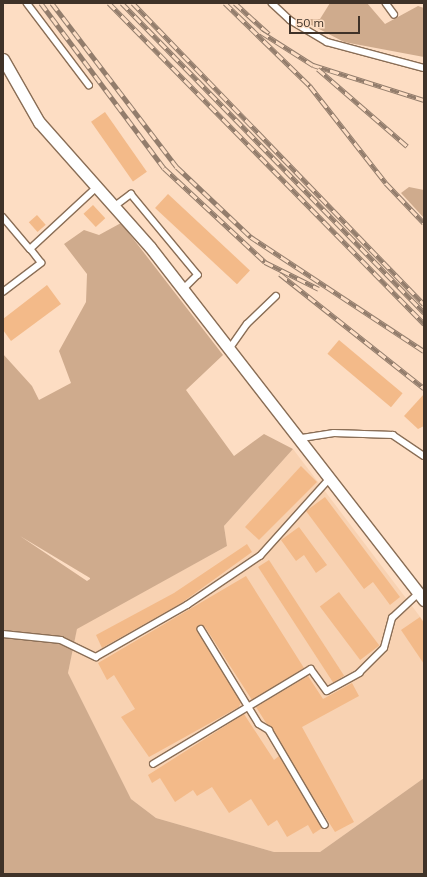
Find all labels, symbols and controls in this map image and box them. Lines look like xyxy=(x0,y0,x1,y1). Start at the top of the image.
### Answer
scale bar xyxy=(291,8,362,34)
text: 50 m xyxy=(296,15,324,30)

